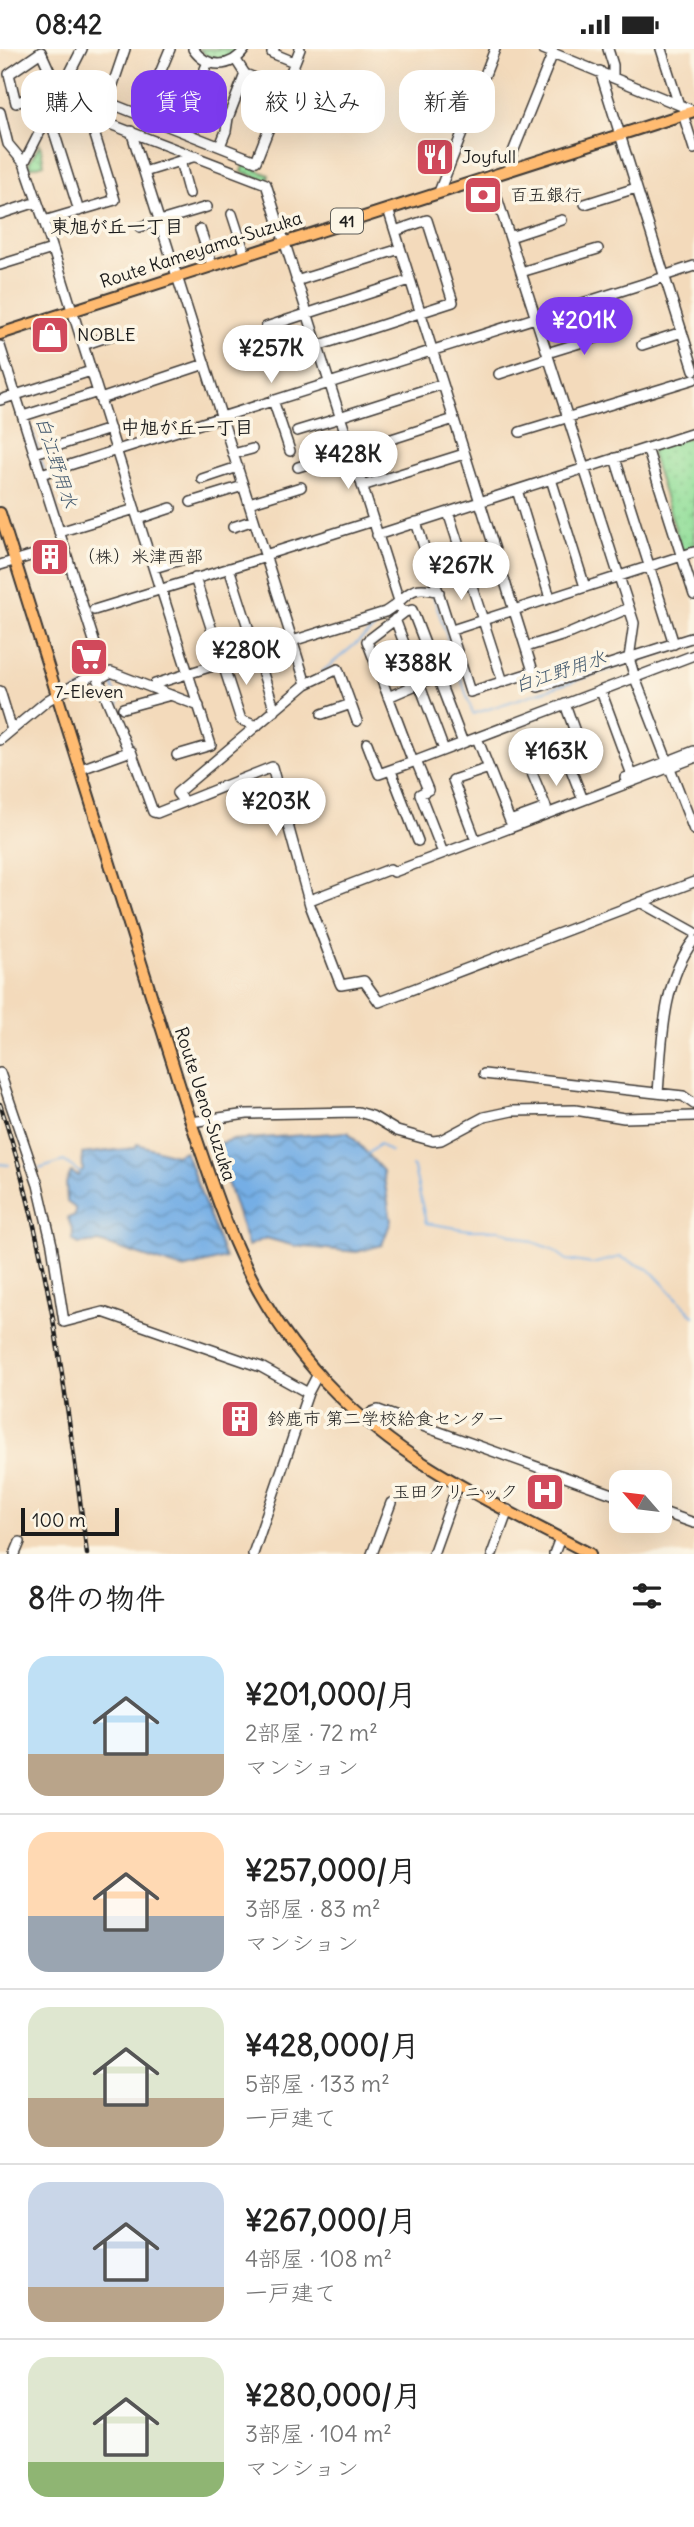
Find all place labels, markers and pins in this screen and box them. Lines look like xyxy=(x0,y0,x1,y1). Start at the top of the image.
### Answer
restaurant icon: Joyfull xyxy=(414,136,456,178)
place label: Joyfull xyxy=(462,145,516,168)
bank icon: 百五銀行 xyxy=(462,174,504,216)
place label: 百五銀行 xyxy=(510,183,582,206)
pin: ¥201K xyxy=(535,297,633,357)
shop icon: NOBLE xyxy=(29,314,71,356)
place label: NOBLE xyxy=(77,323,136,346)
pin: ¥257K xyxy=(222,325,320,385)
pin: ¥428K xyxy=(299,431,397,491)
building icon: （株）米津西部 xyxy=(29,536,71,578)
pin: ¥267K xyxy=(412,543,510,602)
place label: （株）米津西部 xyxy=(77,545,203,568)
pin: ¥280K xyxy=(197,627,295,687)
supermarket icon: 7-Eleven xyxy=(68,636,110,678)
pin: ¥388K xyxy=(369,641,467,700)
place label: 7-Eleven xyxy=(54,680,124,703)
pin: ¥163K xyxy=(507,729,605,788)
pin: ¥203K xyxy=(227,779,325,838)
building icon: 鈴鹿市 第二学校給食センター xyxy=(219,1398,261,1440)
place label: 鈴鹿市 第二学校給食センター xyxy=(267,1407,505,1430)
hospital icon: 玉田クリニック xyxy=(524,1471,566,1513)
place label: 玉田クリニック xyxy=(392,1480,518,1503)

